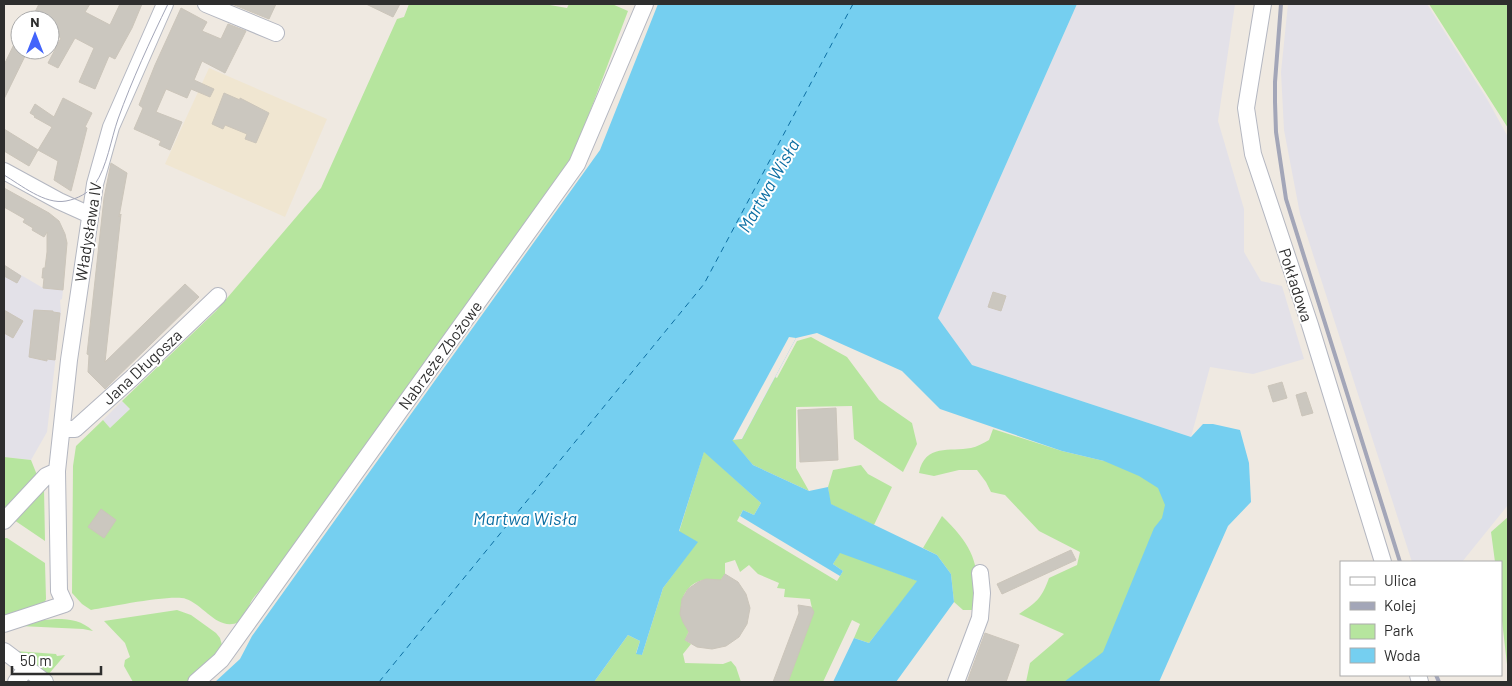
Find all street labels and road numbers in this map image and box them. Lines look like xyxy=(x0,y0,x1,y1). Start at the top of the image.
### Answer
street label: Władysława IV xyxy=(70,181,105,283)
street label: Pokładowa xyxy=(1276,246,1317,324)
street label: Nabrzeże Zbożowe xyxy=(394,297,485,413)
street label: Jana Długosza xyxy=(98,325,185,408)

